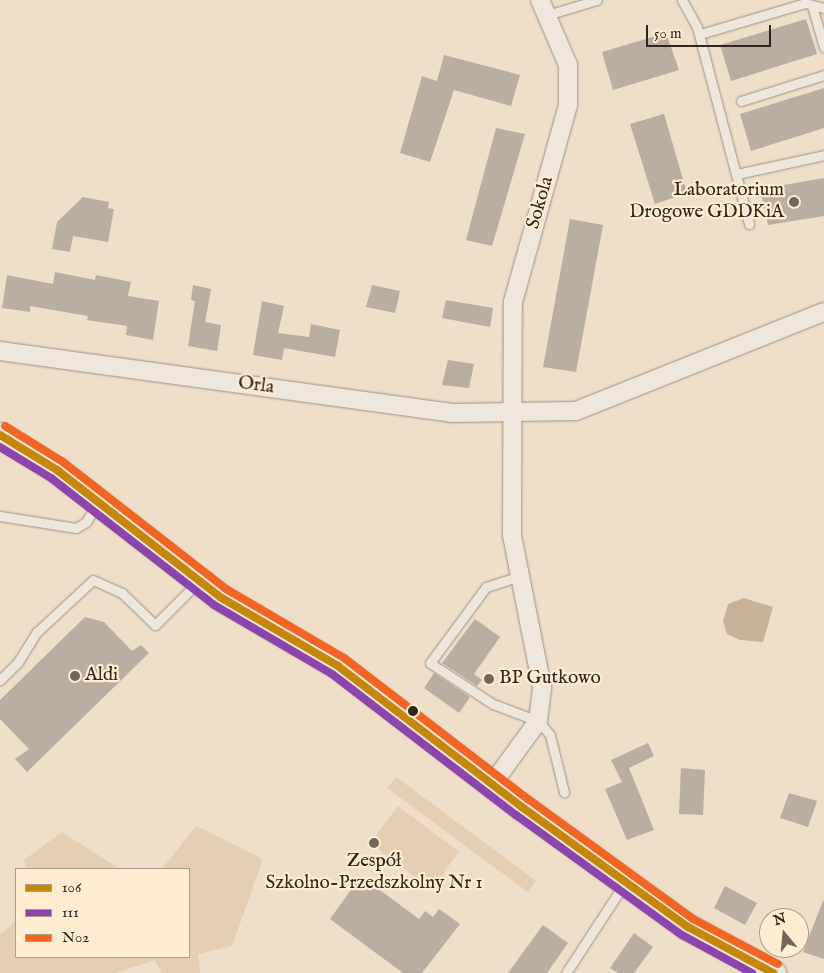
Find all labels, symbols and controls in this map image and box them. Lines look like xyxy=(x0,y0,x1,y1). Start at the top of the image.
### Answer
scale bar xyxy=(649,15,774,47)
text: 50 m xyxy=(654,24,682,43)
street label: Sokola xyxy=(523,174,559,232)
place label: Laboratorium Drogowe GDDKiA xyxy=(629,180,784,224)
marker: Laboratorium Drogowe GDDKiA xyxy=(788,196,800,208)
street label: Orla xyxy=(237,372,275,400)
place label: Aldi xyxy=(85,665,118,687)
place label: BP Gutkowo xyxy=(499,668,601,690)
marker: Aldi xyxy=(69,670,81,682)
marker: BP Gutkowo xyxy=(483,673,495,685)
unlabelled marker xyxy=(408,706,418,716)
marker: Zespół Szkolno-Przedszkolny Nr 1 xyxy=(368,837,380,849)
place label: Zespół Szkolno-Przedszkolny Nr 1 xyxy=(265,851,483,895)
legend xyxy=(15,868,190,958)
text: 106 xyxy=(62,878,81,897)
text: 111 xyxy=(62,903,79,922)
north arrow xyxy=(759,908,809,958)
text: N xyxy=(771,909,788,930)
text: N02 xyxy=(62,928,89,947)

